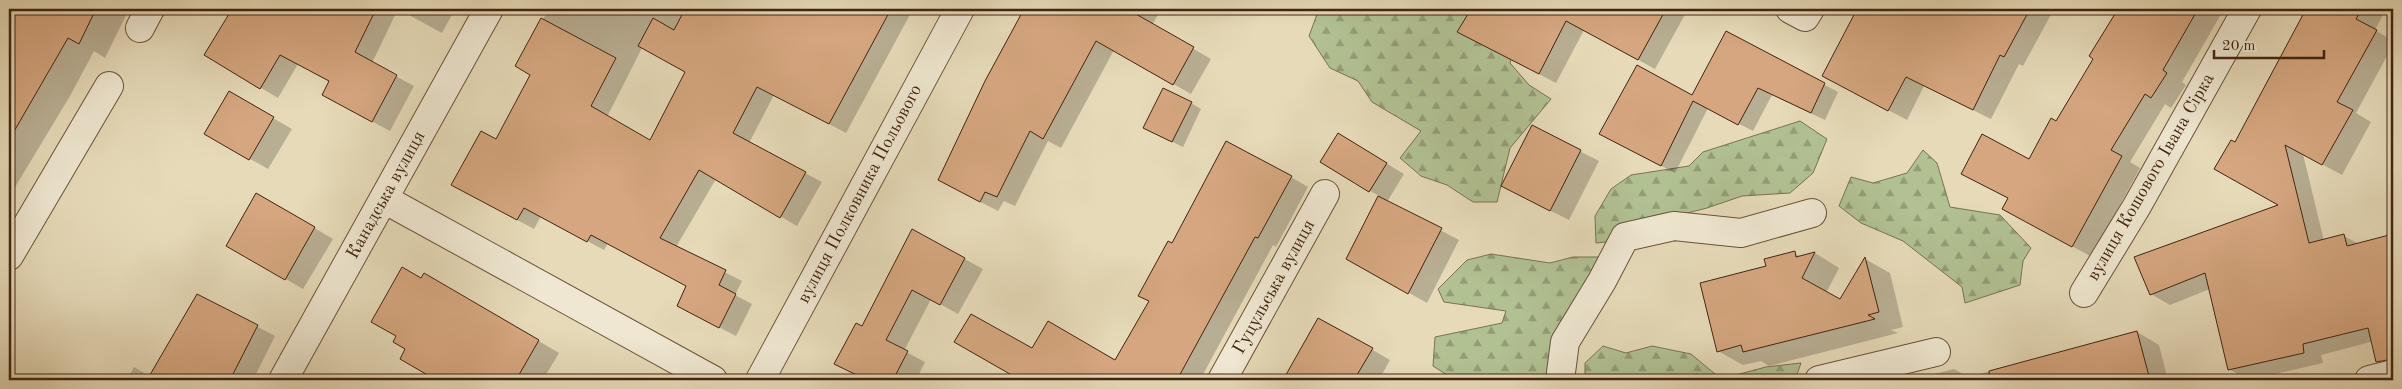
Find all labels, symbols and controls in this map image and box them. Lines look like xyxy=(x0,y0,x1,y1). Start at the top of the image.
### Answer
scale bar xyxy=(2214,28,2324,60)
text: 20 m xyxy=(2222,39,2256,54)
street label: вулиця Кошового Івана Сірка xyxy=(2084,70,2218,284)
street label: вулиця Полковника Польового xyxy=(795,82,925,306)
street label: Канадська вулиця xyxy=(343,128,429,262)
street label: Гуцульська вулиця xyxy=(1230,217,1318,357)

